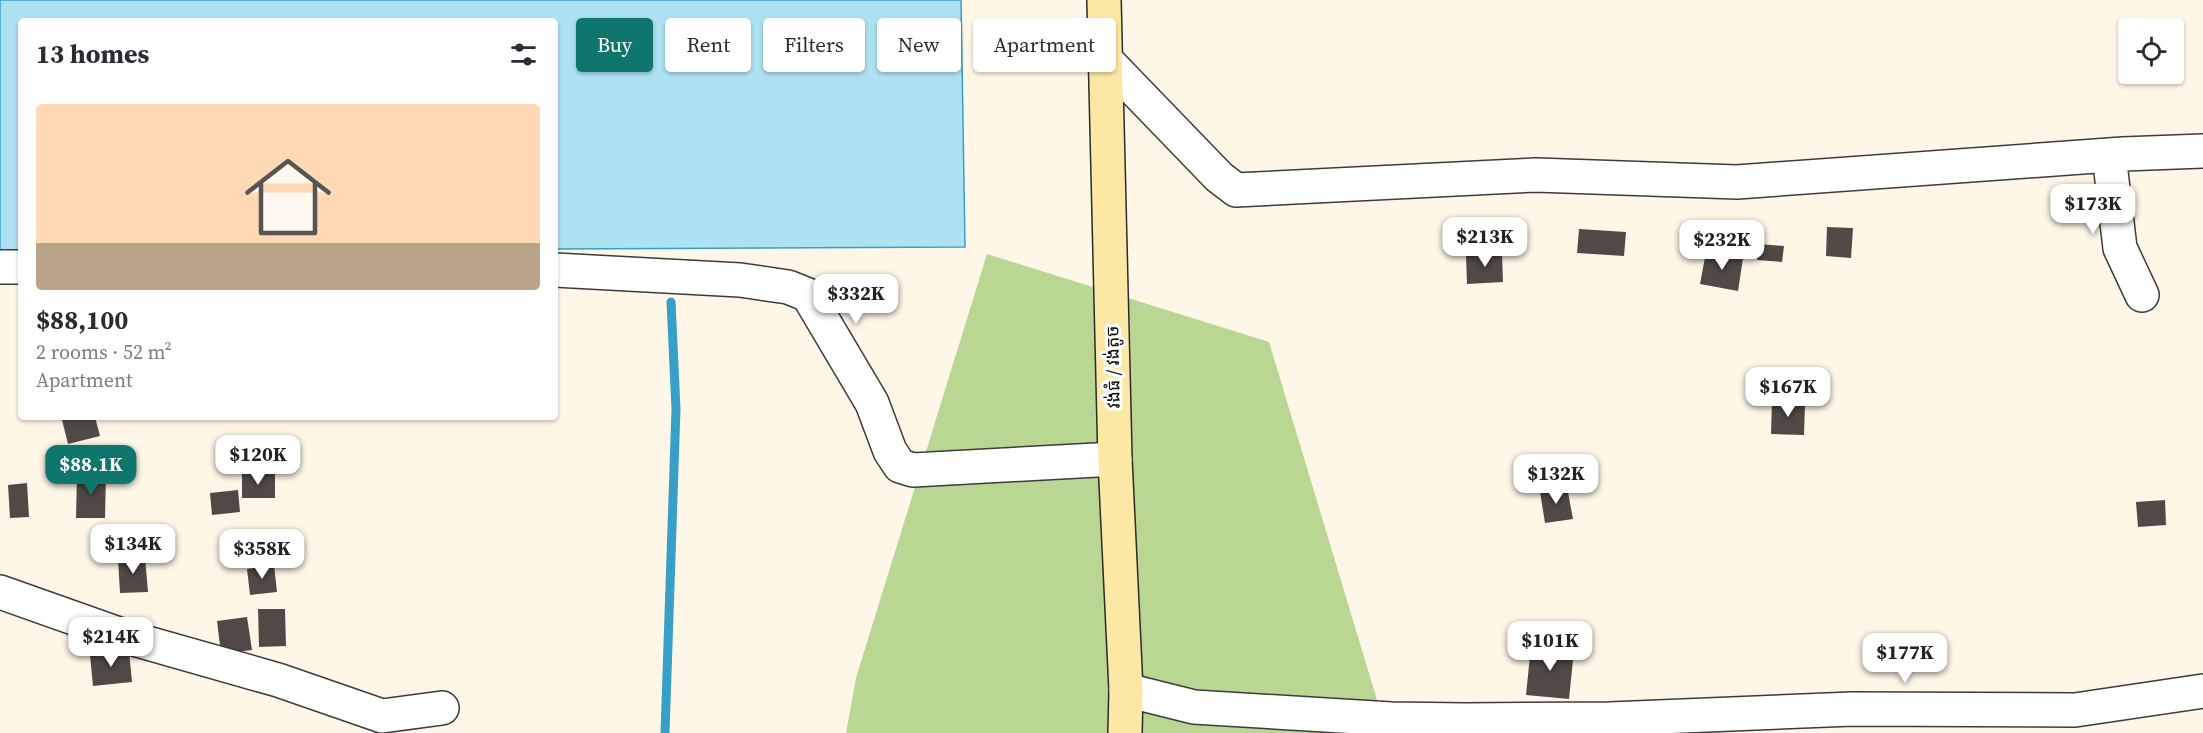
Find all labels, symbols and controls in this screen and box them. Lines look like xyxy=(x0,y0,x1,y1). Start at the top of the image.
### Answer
chip: Buy xyxy=(576,18,653,72)
chip: Rent xyxy=(665,18,751,72)
chip: Filters xyxy=(763,18,865,72)
chip: New xyxy=(877,18,961,72)
chip: Apartment xyxy=(973,18,1116,72)
map controls xyxy=(2118,18,2184,84)
button: locate xyxy=(2118,18,2184,84)
text: 13 homes xyxy=(36,36,149,72)
icon: filters xyxy=(507,38,540,71)
icon: home xyxy=(234,143,342,251)
pin: $173K xyxy=(2051,184,2135,235)
text: $173K xyxy=(2064,189,2122,217)
pin: $213K xyxy=(1443,217,1527,268)
pin: $232K xyxy=(1680,220,1764,271)
text: $213K xyxy=(1456,222,1514,250)
text: $232K xyxy=(1693,225,1751,253)
pin: $332K xyxy=(814,274,898,325)
text: $332K xyxy=(827,279,885,307)
text: $88,100 xyxy=(36,302,128,338)
street label: វង់ធំ / វង់តូច xyxy=(1099,325,1126,409)
text: 2 rooms · 52 m² xyxy=(36,338,172,366)
text: Apartment xyxy=(36,366,133,394)
pin: $167K xyxy=(1746,367,1830,418)
text: $167K xyxy=(1759,372,1817,400)
pin: $120K xyxy=(216,435,300,486)
text: $120K xyxy=(229,440,287,468)
pin: $88.1K xyxy=(42,445,140,496)
text: $88.1K xyxy=(59,450,123,478)
pin: $132K xyxy=(1514,454,1598,505)
text: $132K xyxy=(1527,459,1585,487)
pin: $134K xyxy=(91,524,175,575)
text: $134K xyxy=(104,529,162,557)
pin: $358K xyxy=(220,529,304,580)
text: $358K xyxy=(233,534,291,562)
pin: $214K xyxy=(69,617,153,668)
pin: $101K xyxy=(1508,621,1592,672)
text: $214K xyxy=(82,622,140,650)
text: $101K xyxy=(1521,626,1579,654)
pin: $177K xyxy=(1863,633,1947,684)
text: $177K xyxy=(1876,638,1934,666)

